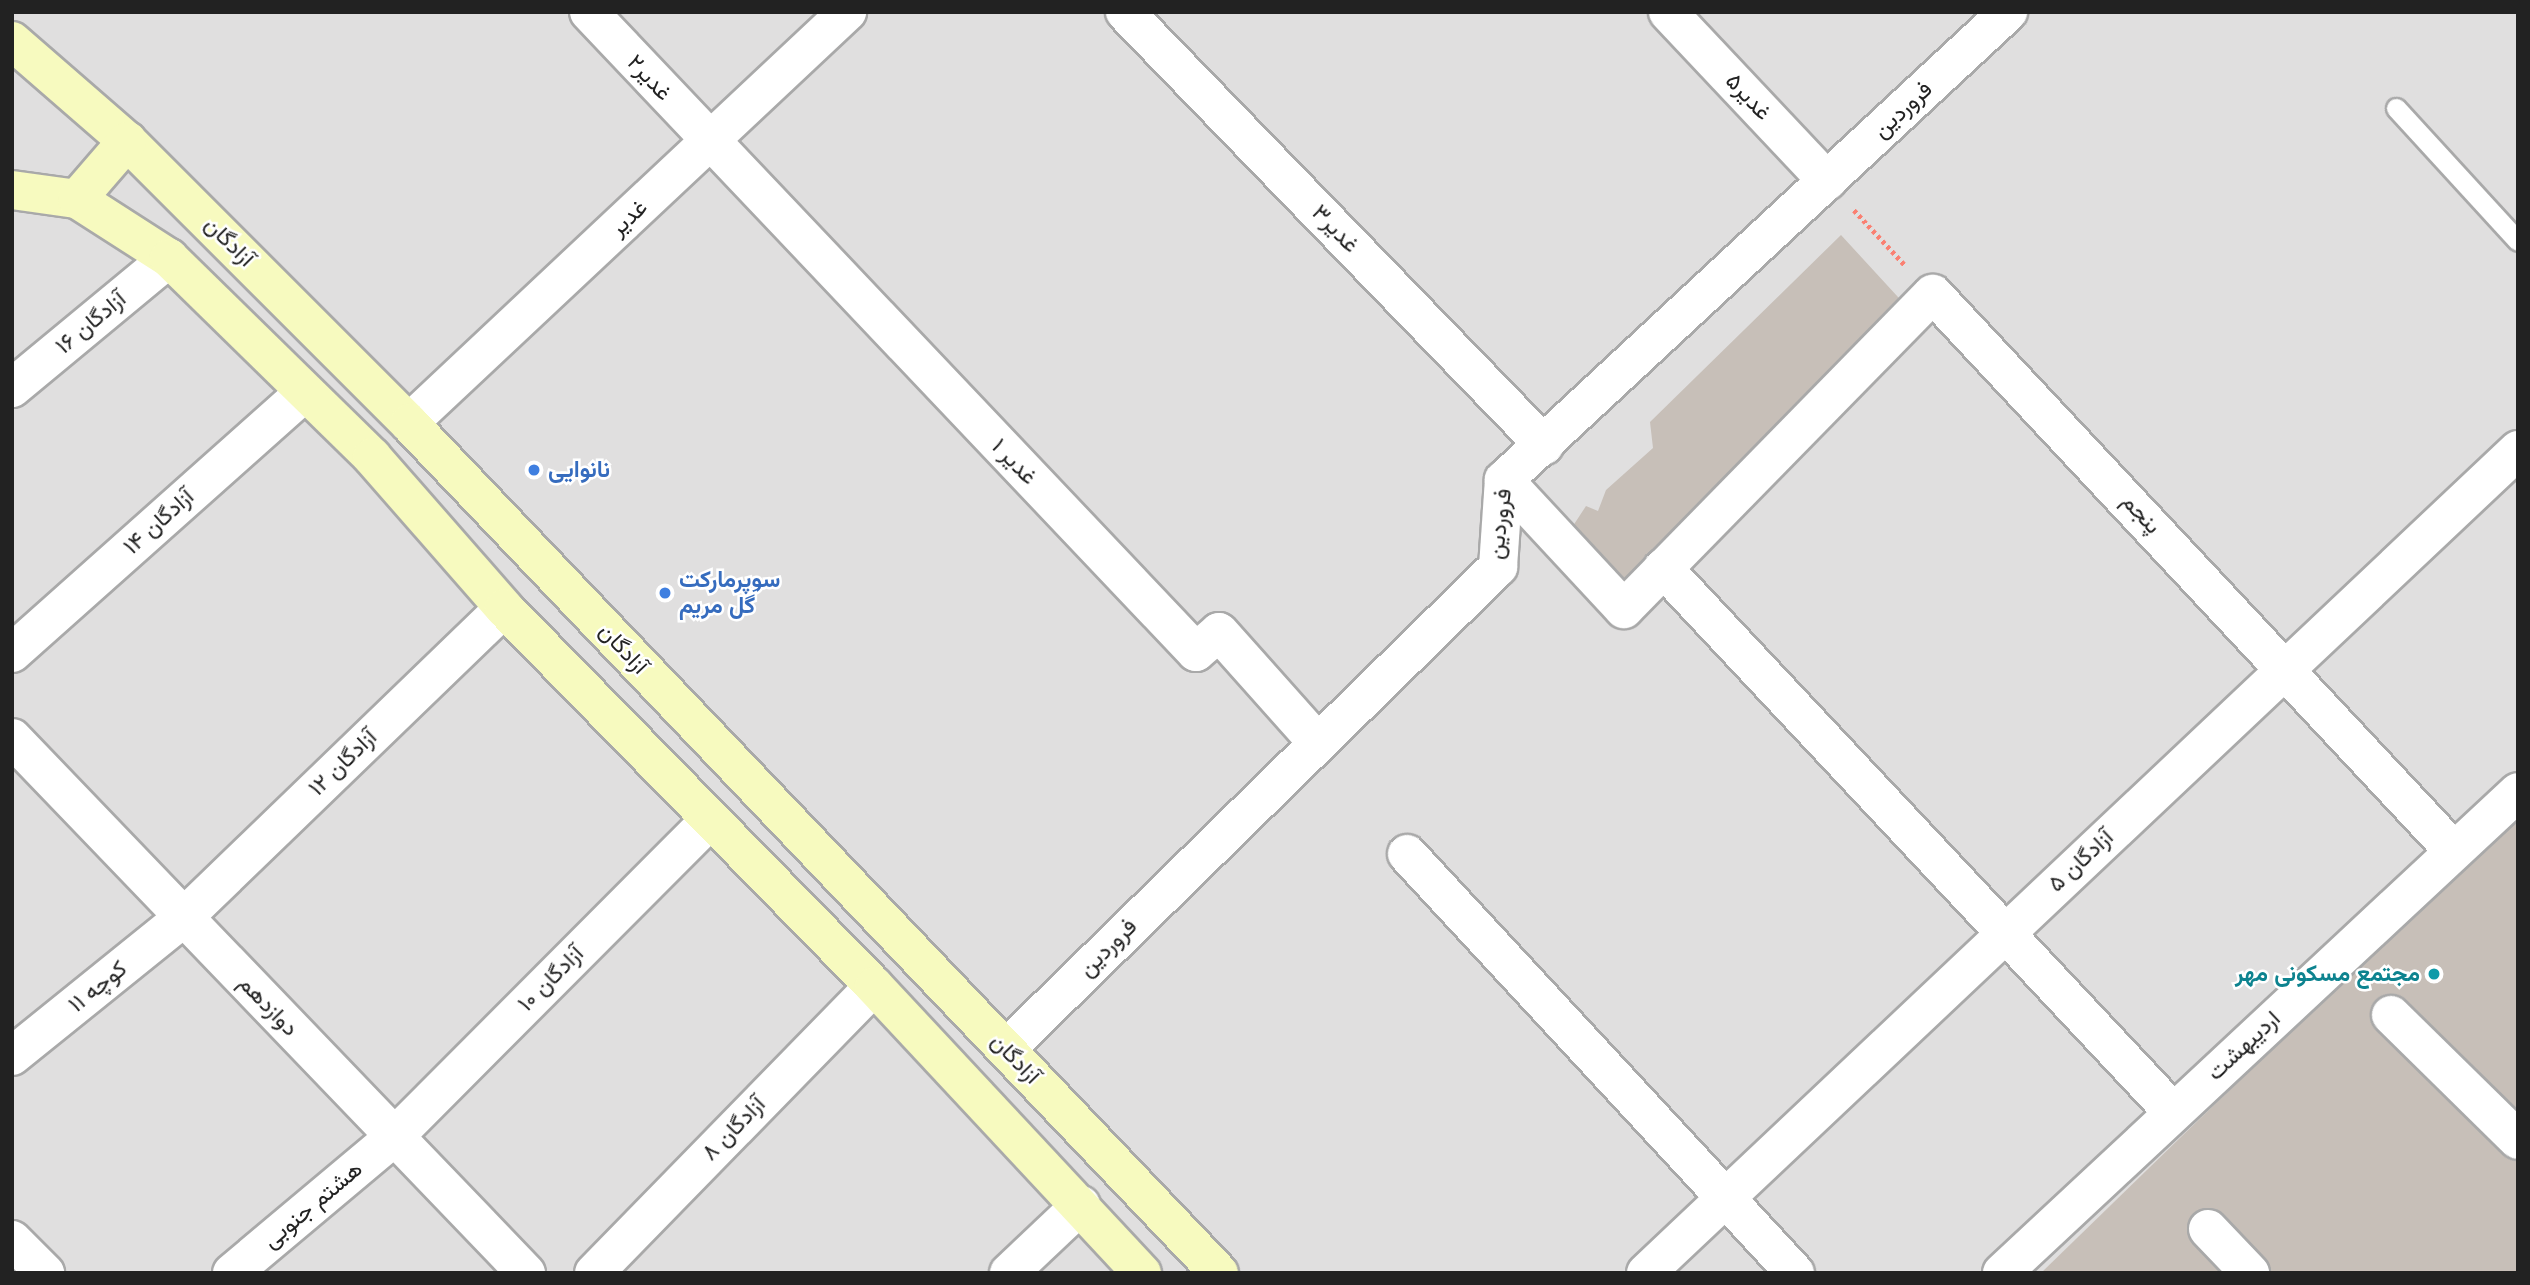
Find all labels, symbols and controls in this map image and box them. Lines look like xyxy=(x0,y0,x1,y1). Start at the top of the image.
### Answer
street label: غدیر۲ xyxy=(621,49,677,107)
street label: غدیر۵ xyxy=(1719,68,1777,126)
street label: فروردین xyxy=(1868,76,1938,144)
street label: غدیر xyxy=(605,194,653,242)
street label: غدیر۳ xyxy=(1306,199,1364,259)
street label: آزادگان xyxy=(198,211,260,273)
street label: آزادگان ۱۶ xyxy=(50,286,132,360)
street label: غدیر ۱ xyxy=(985,433,1043,491)
place label: نانوایی xyxy=(548,456,610,484)
marker: نانوایی xyxy=(526,462,542,478)
street label: آزادگان ۱۴ xyxy=(118,483,200,561)
street label: فروردین xyxy=(1482,487,1518,561)
street label: پنجم xyxy=(2116,488,2166,540)
place label: سوپرمارکت گل مریم xyxy=(679,566,780,620)
marker: سوپرمارکت گل مریم xyxy=(657,585,673,601)
street label: آزادگان xyxy=(593,618,653,680)
street label: آزادگان ۱۲ xyxy=(303,724,383,802)
street label: آزادگان ۵ xyxy=(2043,824,2119,898)
street label: فروردین xyxy=(1073,913,1143,983)
street label: آزادگان ۱۰ xyxy=(512,940,590,1018)
street label: کوچه ۱۱ xyxy=(63,955,133,1019)
place label: مجتمع مسکونی مهر xyxy=(2235,960,2420,988)
marker: مجتمع مسکونی مهر xyxy=(2426,966,2442,982)
street label: دوازدهم xyxy=(232,970,304,1042)
street label: اردیبهشت xyxy=(2202,1005,2286,1087)
street label: آزادگان xyxy=(984,1028,1046,1090)
street label: آزادگان ۸ xyxy=(697,1091,771,1167)
street label: هشتم جنوبی xyxy=(258,1155,368,1255)

